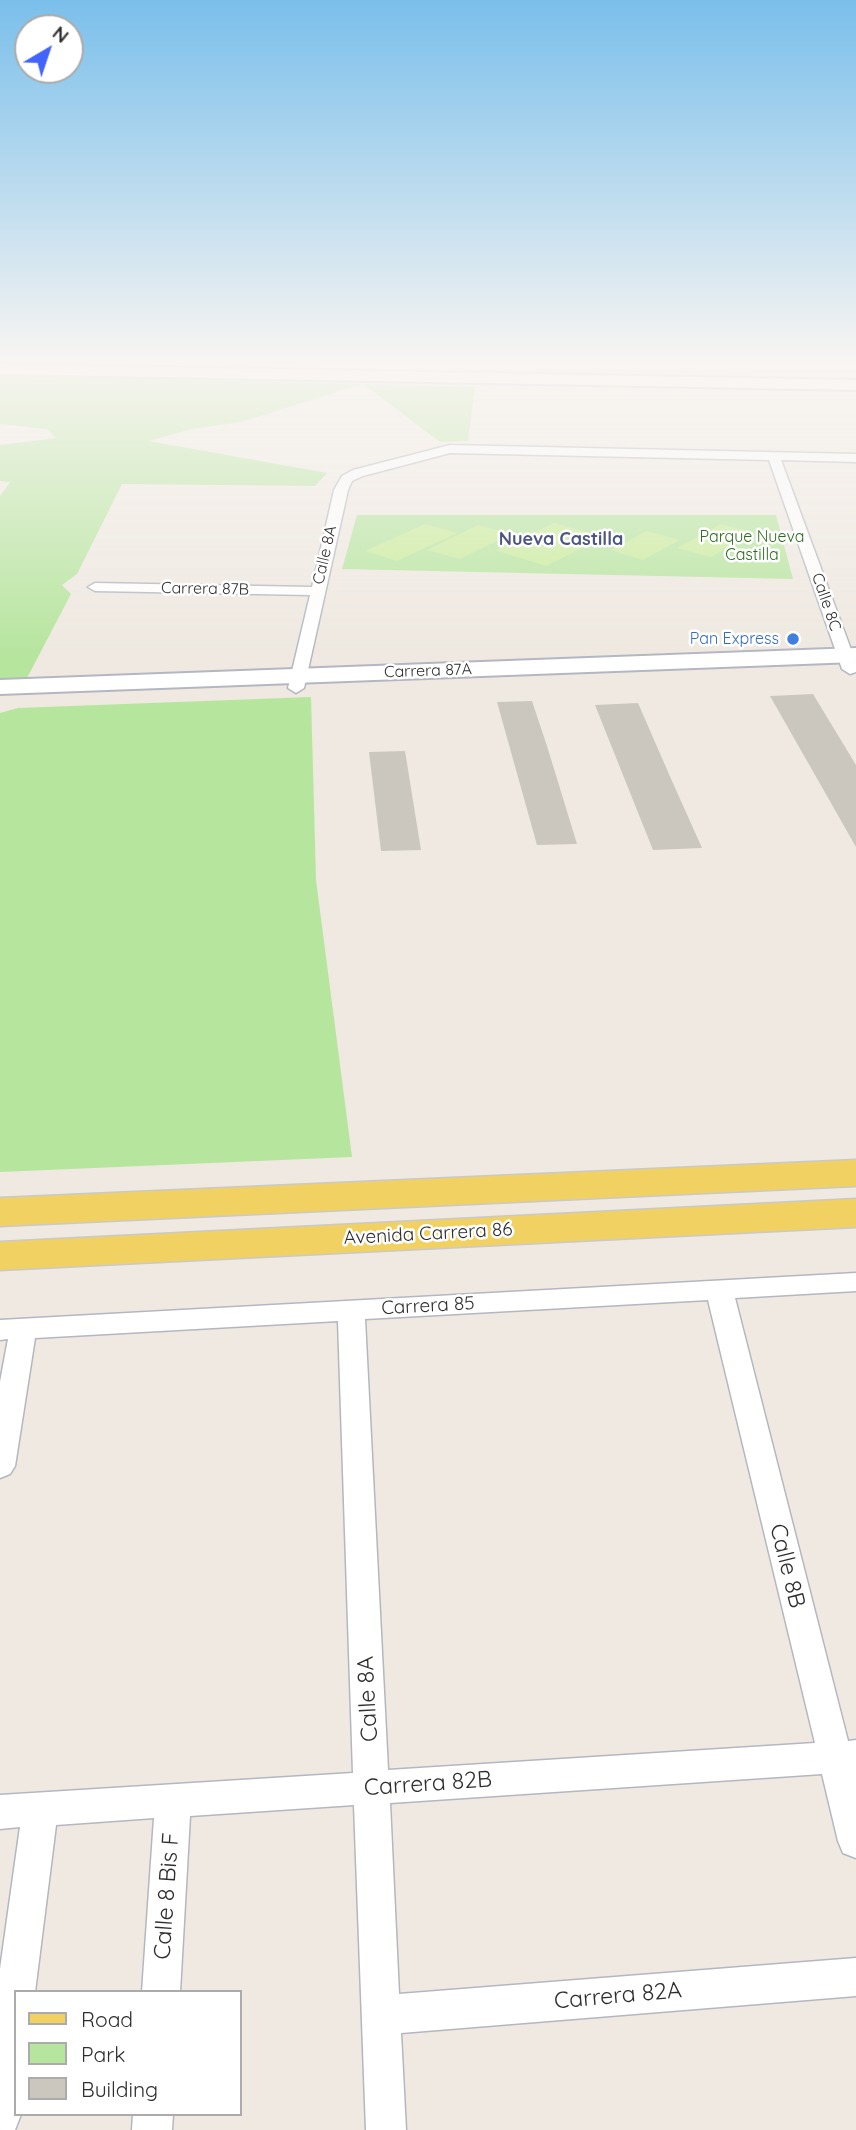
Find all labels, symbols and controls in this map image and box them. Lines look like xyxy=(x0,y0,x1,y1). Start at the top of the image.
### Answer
north arrow xyxy=(14,14,84,84)
text: N xyxy=(48,21,74,48)
street label: Calle 8A xyxy=(309,524,341,586)
park label: Parque Nueva Castilla xyxy=(699,527,805,565)
district label: Nueva Castilla xyxy=(499,529,623,551)
street label: Calle 8C xyxy=(807,571,845,633)
street label: Carrera 87B xyxy=(161,579,249,599)
place label: Pan Express xyxy=(690,629,779,649)
marker: Pan Express xyxy=(785,631,801,647)
street label: Carrera 87A xyxy=(384,660,472,682)
street label: Avenida Carrera 86 xyxy=(343,1218,513,1250)
street label: Carrera 85 xyxy=(381,1292,475,1320)
street label: Calle 8B xyxy=(763,1521,811,1611)
street label: Calle 8A xyxy=(352,1655,384,1743)
street label: Carrera 82B xyxy=(363,1766,493,1802)
street label: Calle 8 Bis F xyxy=(149,1832,185,1960)
street label: Carrera 82A xyxy=(553,1977,683,2015)
legend xyxy=(14,1990,242,2116)
text: Road xyxy=(81,2006,133,2032)
text: Park xyxy=(81,2041,125,2067)
text: Building xyxy=(81,2076,158,2102)

